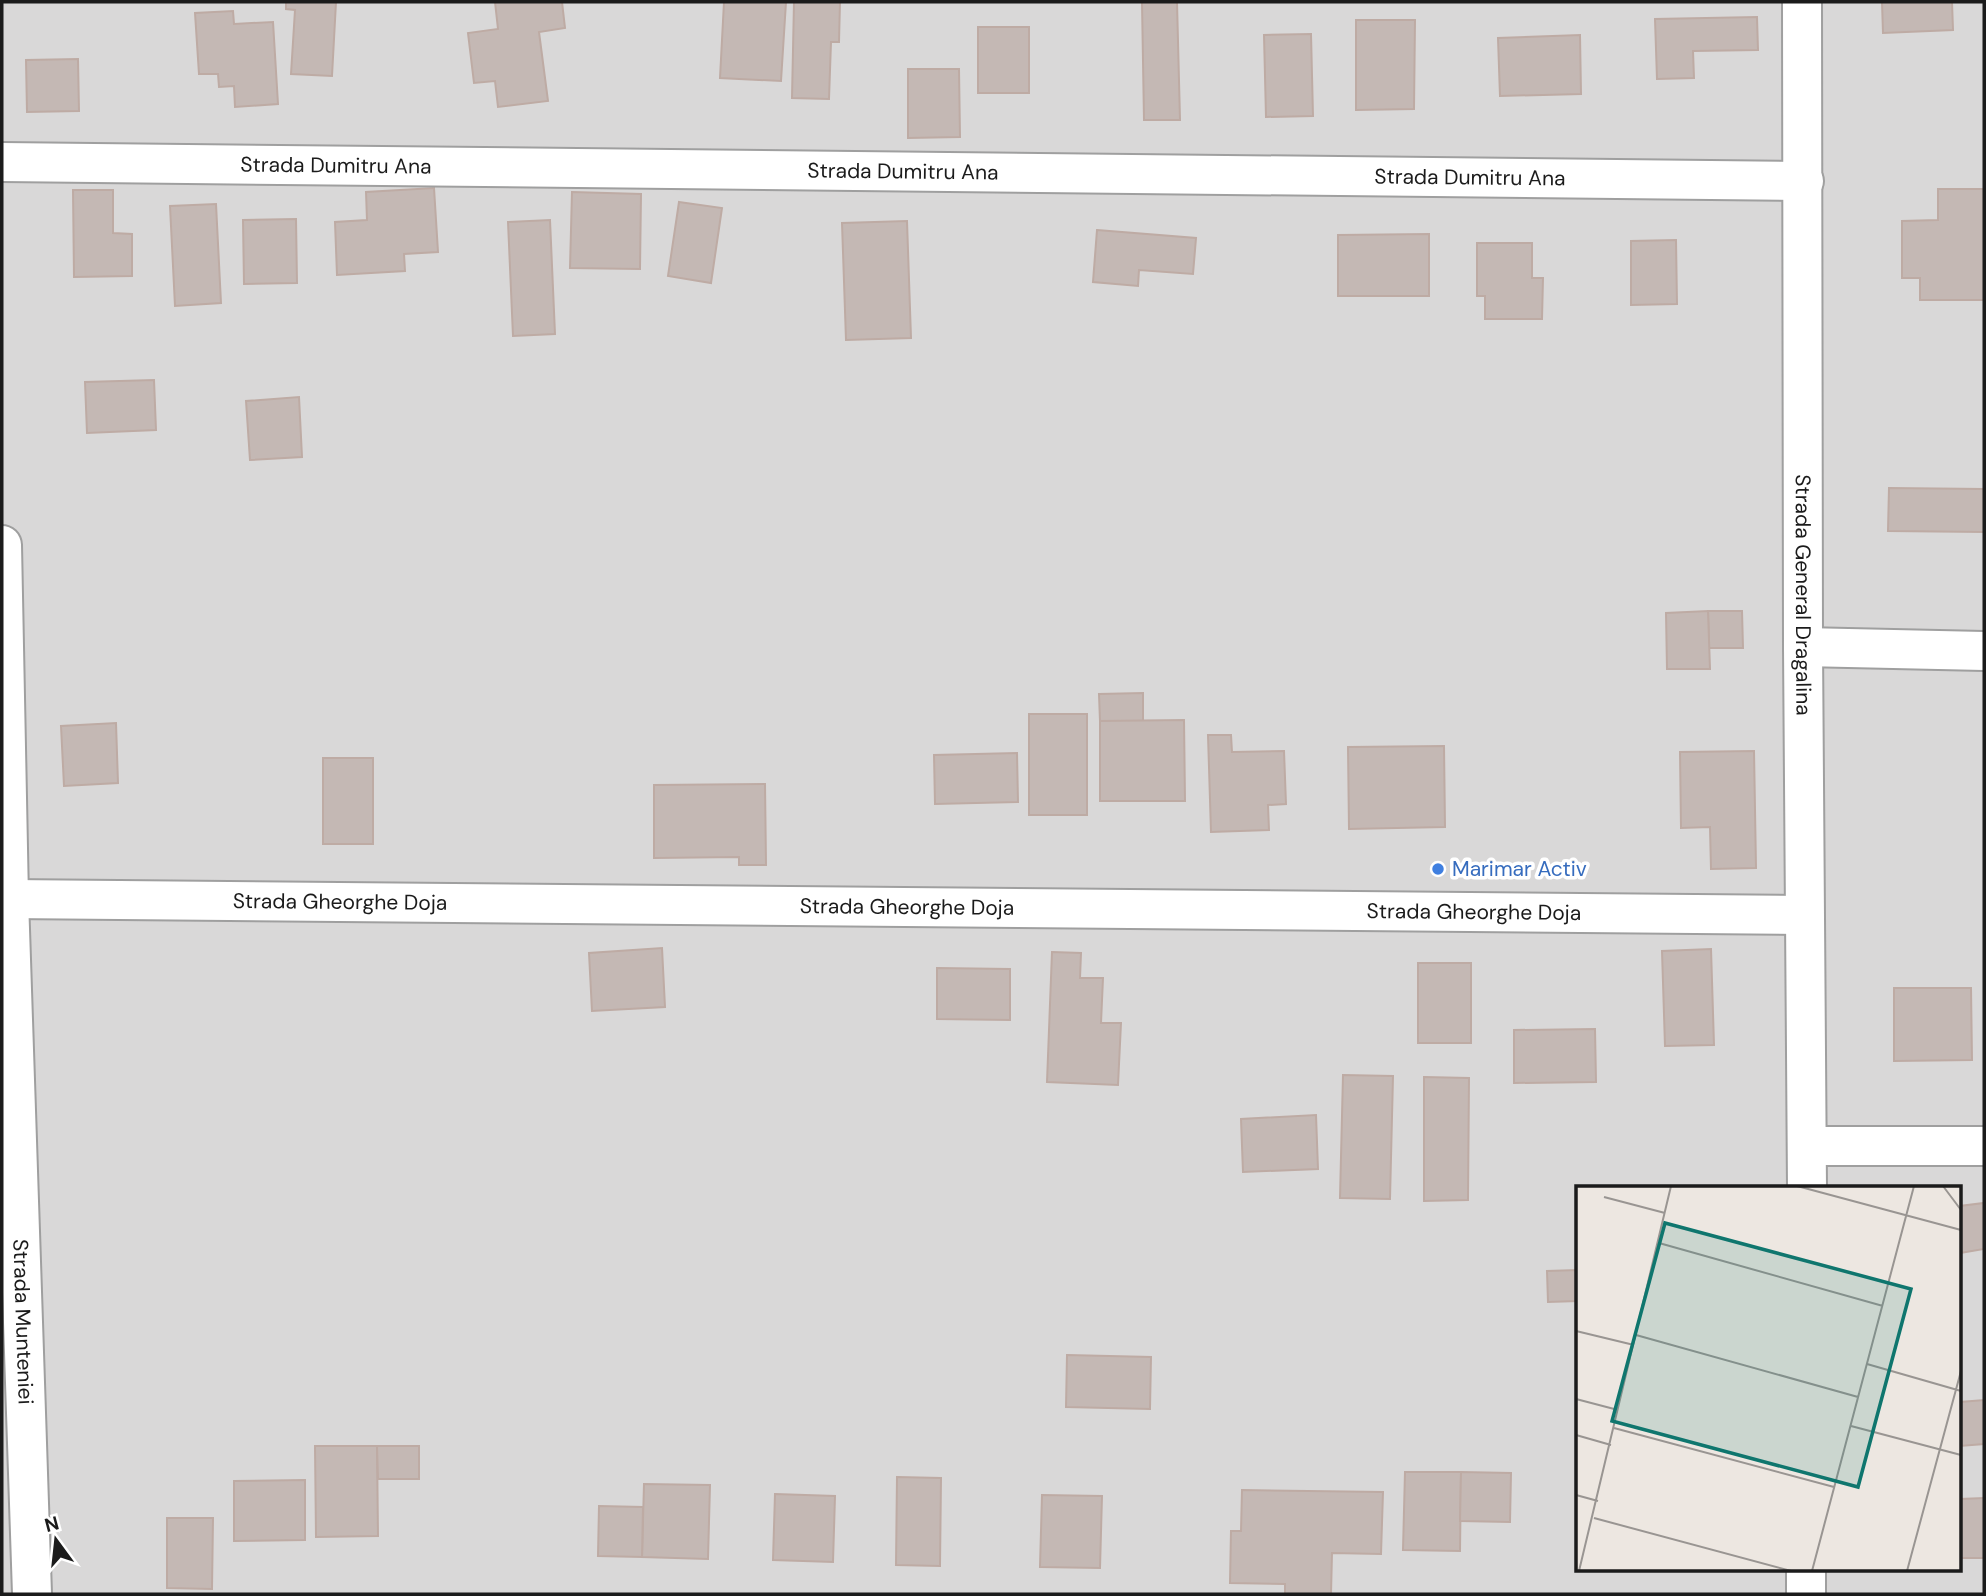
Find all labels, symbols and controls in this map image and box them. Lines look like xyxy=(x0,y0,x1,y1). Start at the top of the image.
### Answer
street label: Strada Dumitru Ana xyxy=(240,151,432,181)
street label: Strada Dumitru Ana xyxy=(807,156,999,187)
street label: Strada Dumitru Ana xyxy=(1374,162,1566,192)
street label: Strada General Dragalina xyxy=(1789,474,1818,716)
place label: Marimar Activ xyxy=(1452,855,1587,883)
marker: Marimar Activ xyxy=(1430,861,1446,877)
street label: Strada Gheorghe Doja xyxy=(233,887,447,917)
street label: Strada Gheorghe Doja xyxy=(800,892,1014,922)
street label: Strada Gheorghe Doja xyxy=(1367,897,1581,927)
inset map xyxy=(1576,1186,1962,1572)
street label: Strada Munteniei xyxy=(6,1238,40,1405)
north arrow xyxy=(21,1505,91,1575)
text: N xyxy=(42,1510,62,1538)

